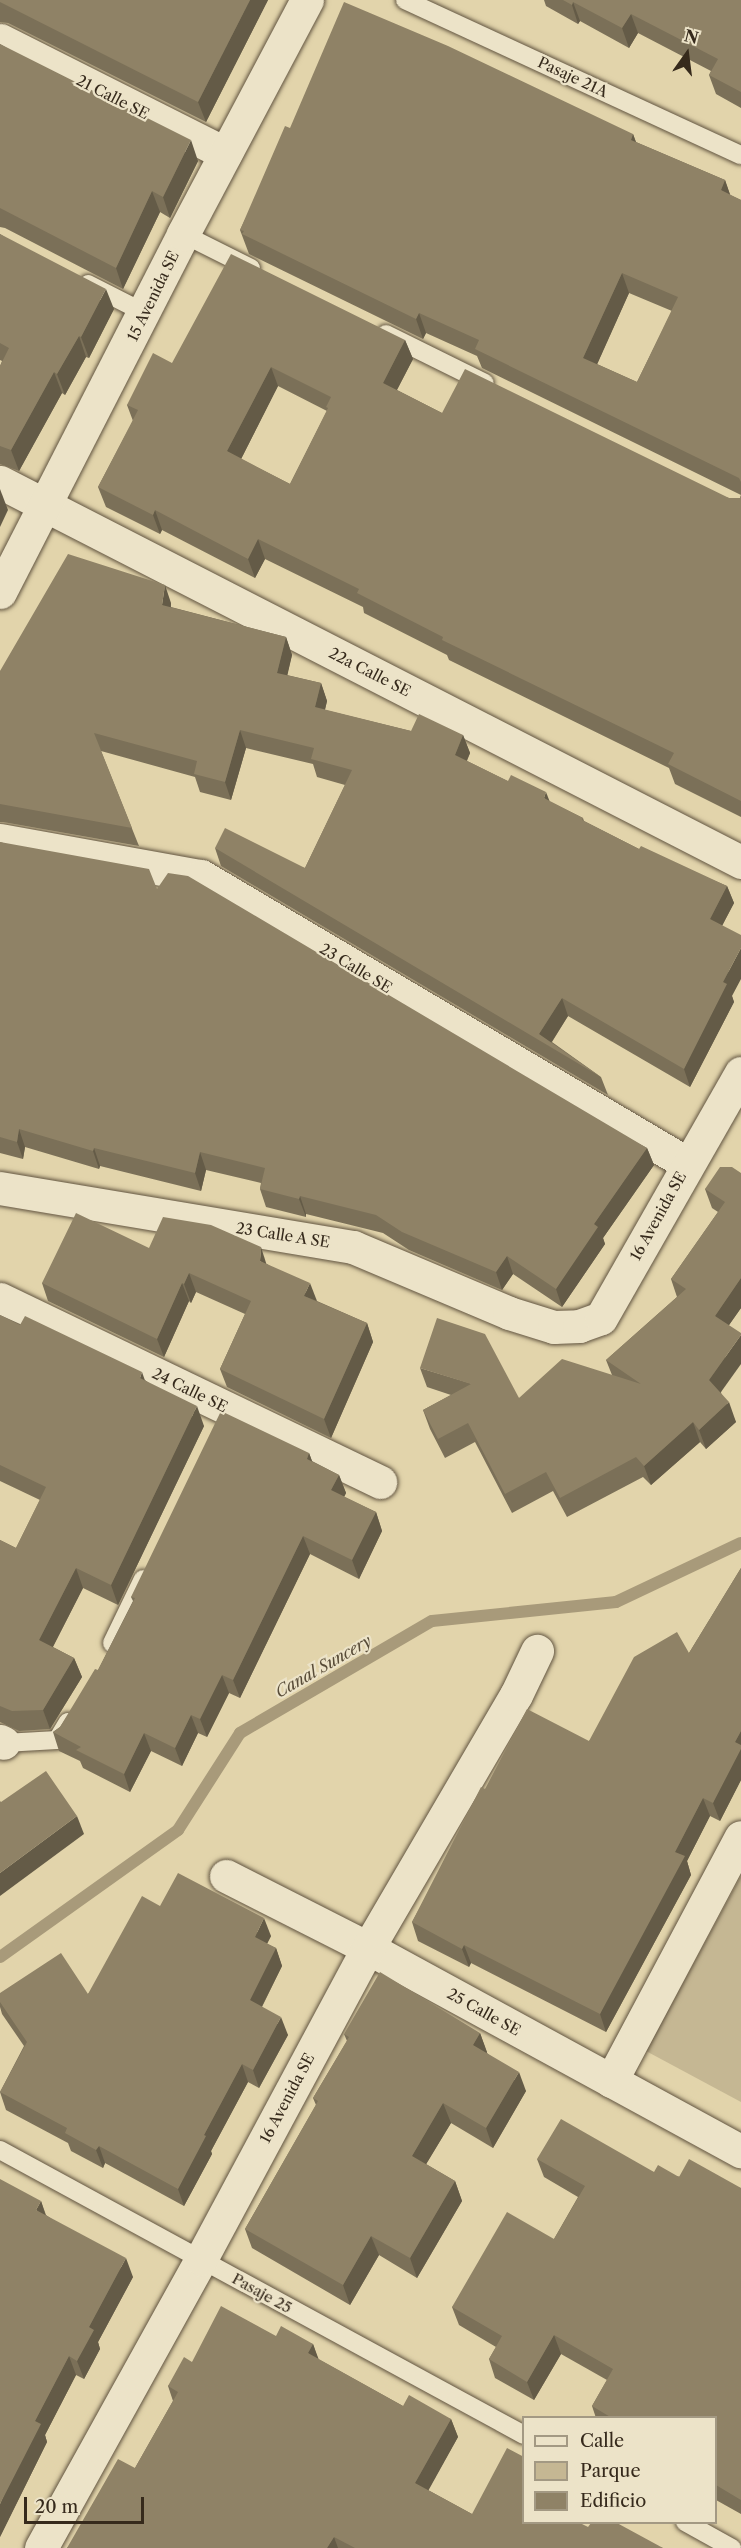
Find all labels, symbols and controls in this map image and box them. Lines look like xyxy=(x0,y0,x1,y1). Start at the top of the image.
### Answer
north arrow xyxy=(657,24,717,84)
text: N xyxy=(682,25,701,48)
street label: Pasaje 21A xyxy=(535,53,611,101)
street label: 21 Calle SE xyxy=(74,71,152,123)
street label: 15 Avenida SE xyxy=(123,248,183,344)
street label: 22a Calle SE xyxy=(326,644,414,700)
street label: 23 Calle SE xyxy=(317,939,395,997)
street label: 16 Avenida SE xyxy=(626,1168,690,1264)
street label: 23 Calle A SE xyxy=(234,1219,332,1251)
street label: 24 Calle SE xyxy=(149,1364,231,1416)
water label: Canal Suncery xyxy=(271,1631,375,1701)
street label: 25 Calle SE xyxy=(444,1985,524,2039)
street label: 16 Avenida SE xyxy=(256,2050,318,2146)
street label: Pasaje 25 xyxy=(229,2269,295,2317)
legend xyxy=(522,2416,717,2524)
text: Calle xyxy=(580,2430,624,2452)
text: Parque xyxy=(580,2460,641,2482)
scale bar xyxy=(27,2485,147,2523)
text: Edificio xyxy=(580,2490,646,2512)
text: 20 m xyxy=(35,2496,78,2518)

